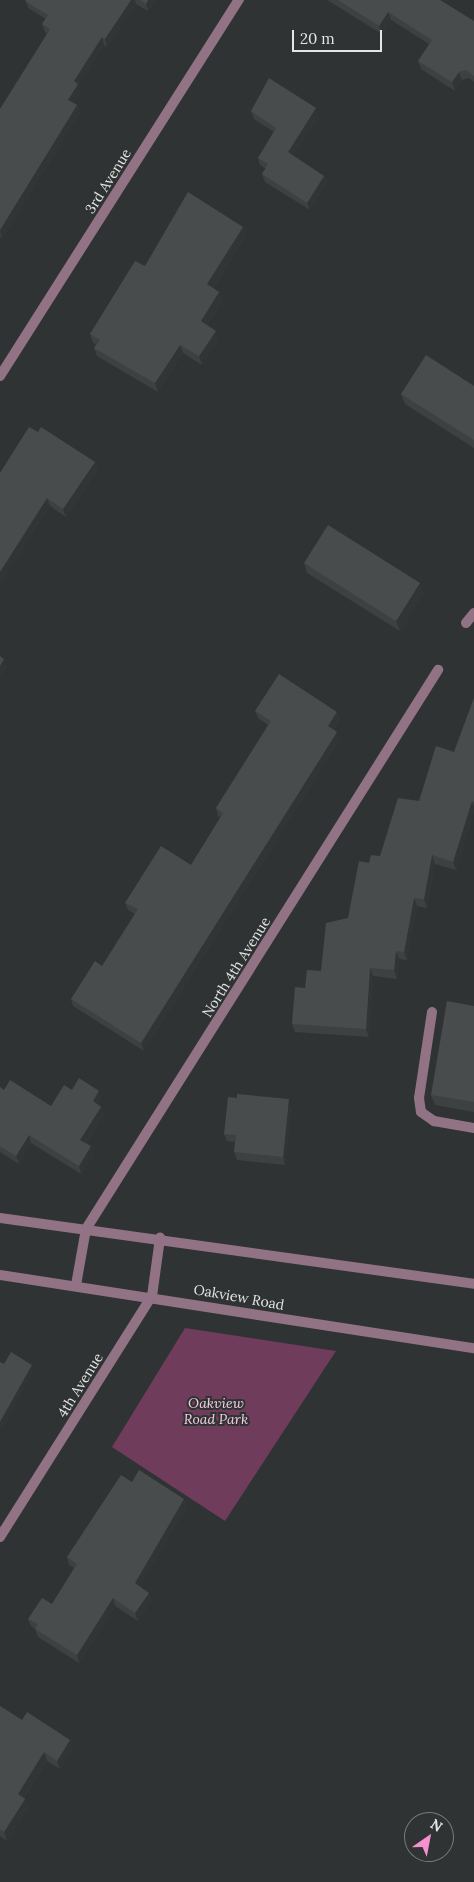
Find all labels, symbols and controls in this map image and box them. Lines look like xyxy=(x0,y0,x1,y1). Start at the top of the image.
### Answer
scale bar xyxy=(294,20,384,52)
text: 20 m xyxy=(300,29,335,48)
street label: 3rd Avenue xyxy=(81,145,135,217)
street label: North 4th Avenue xyxy=(198,914,274,1020)
street label: Oakview Road xyxy=(192,1281,286,1313)
street label: 4th Avenue xyxy=(54,1350,106,1420)
park label: Oakview Road Park xyxy=(184,1395,248,1428)
north arrow xyxy=(404,1812,454,1862)
text: N xyxy=(427,1815,446,1836)

